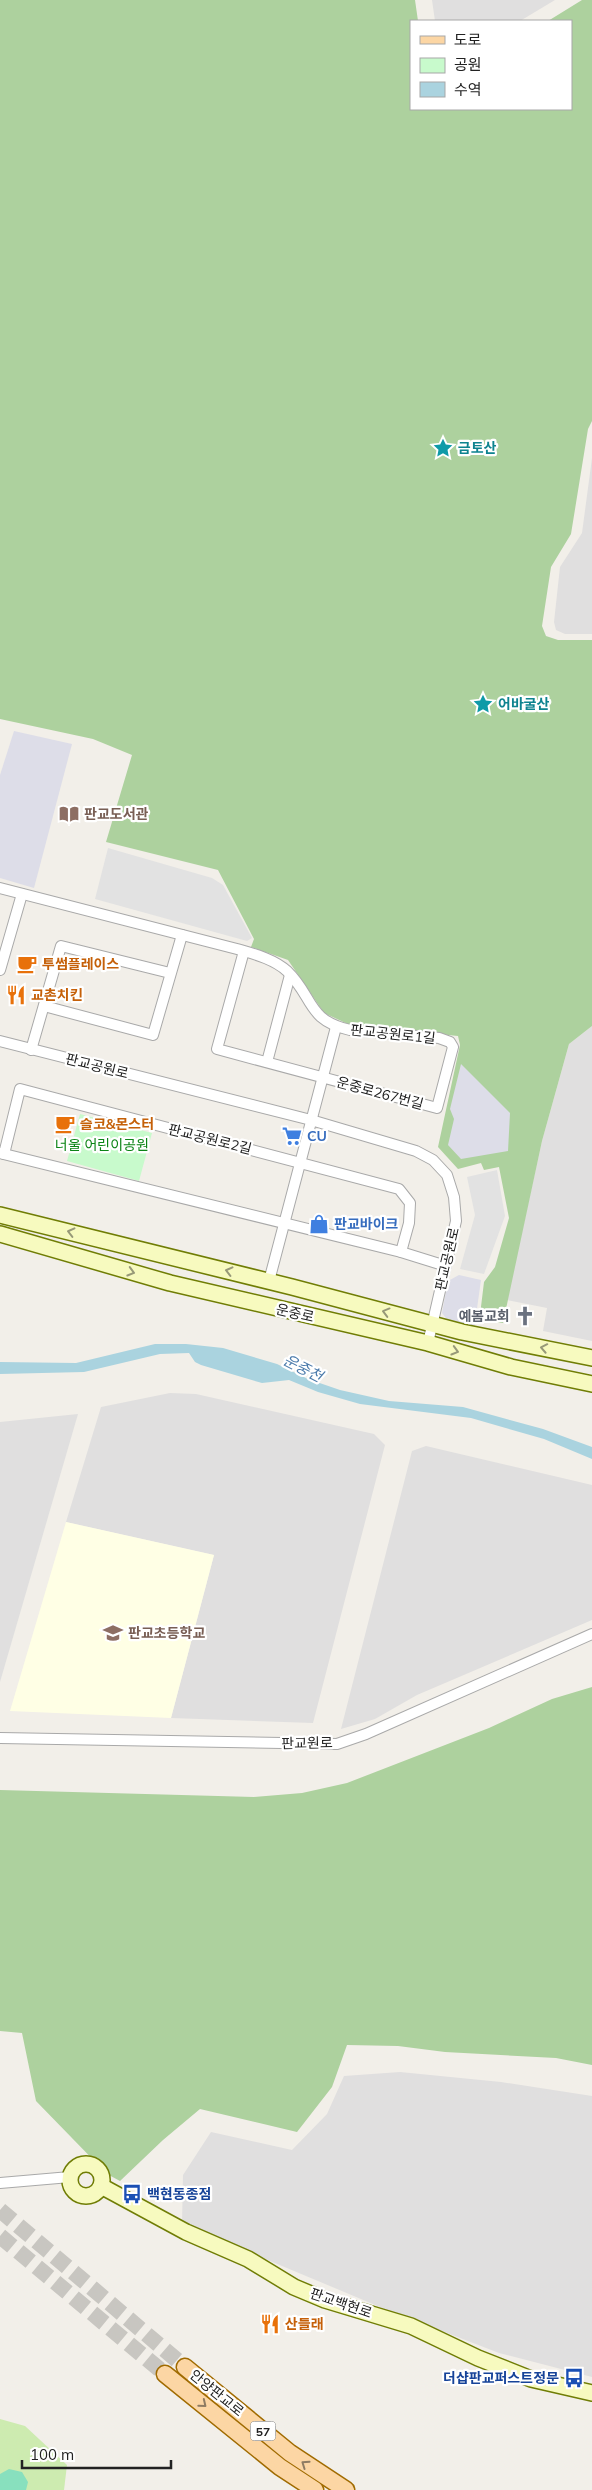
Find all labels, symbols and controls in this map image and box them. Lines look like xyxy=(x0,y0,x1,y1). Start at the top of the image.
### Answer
legend xyxy=(410,20,572,110)
text: 도로 xyxy=(454,30,482,49)
text: 공원 xyxy=(454,55,482,74)
text: 수역 xyxy=(454,80,482,99)
place icon: 금토산 xyxy=(432,437,454,459)
place label: 금토산 xyxy=(458,439,497,457)
place icon: 어바굴산 xyxy=(472,693,494,715)
place label: 어바굴산 xyxy=(498,695,550,713)
library icon: 판교도서관 xyxy=(58,803,80,825)
place label: 판교도서관 xyxy=(84,805,149,823)
cafe icon: 투썸플레이스 xyxy=(16,953,38,975)
place label: 투썸플레이스 xyxy=(42,955,119,973)
restaurant icon: 교촌치킨 xyxy=(5,984,27,1006)
place label: 교촌치킨 xyxy=(31,986,83,1004)
street label: 판교공원로1길 xyxy=(349,1021,437,1047)
street label: 판교공원로 xyxy=(64,1049,131,1083)
street label: 운중로267번길 xyxy=(334,1073,426,1113)
cafe icon: 슬코&몬스터 xyxy=(54,1113,76,1135)
place label: 슬코&몬스터 xyxy=(80,1115,154,1133)
street label: 판교공원로2길 xyxy=(166,1120,254,1158)
supermarket icon: CU xyxy=(281,1125,303,1147)
place label: CU xyxy=(307,1127,327,1145)
park label: 너울 어린이공원 xyxy=(55,1136,149,1154)
shop icon: 판교바이크 xyxy=(308,1213,330,1235)
place label: 판교바이크 xyxy=(334,1215,399,1233)
street label: 판교공원로 xyxy=(431,1225,463,1292)
one-way arrow xyxy=(67,1228,75,1238)
one-way arrow xyxy=(126,1266,135,1276)
one-way arrow xyxy=(224,1266,233,1277)
street label: 운중로 xyxy=(274,1300,316,1326)
church icon: 예봄교회 xyxy=(514,1305,536,1327)
one-way arrow xyxy=(381,1307,390,1318)
place label: 예봄교회 xyxy=(458,1307,510,1325)
one-way arrow xyxy=(540,1344,549,1354)
one-way arrow xyxy=(451,1345,460,1356)
water label: 운중천 xyxy=(280,1350,328,1387)
school or university icon: 판교초등학교 xyxy=(102,1622,124,1644)
place label: 판교초등학교 xyxy=(128,1624,205,1642)
street label: 판교원로 xyxy=(281,1734,333,1752)
bus stop icon: 백현동종점 xyxy=(121,2183,143,2205)
place label: 백현동종점 xyxy=(147,2185,211,2203)
street label: 판교백현로 xyxy=(308,2284,374,2322)
restaurant icon: 산들래 xyxy=(259,2313,281,2335)
place label: 산들래 xyxy=(285,2315,324,2333)
street label: 안양판교로 xyxy=(186,2366,248,2420)
bus stop icon: 더샵판교퍼스트정문 xyxy=(563,2367,585,2389)
place label: 더샵판교퍼스트정문 xyxy=(443,2369,559,2387)
one-way arrow xyxy=(197,2399,206,2408)
road number: 57 xyxy=(250,2422,276,2440)
scale bar xyxy=(22,2438,171,2470)
text: 100 m xyxy=(30,2445,74,2464)
one-way arrow xyxy=(302,2461,311,2470)

